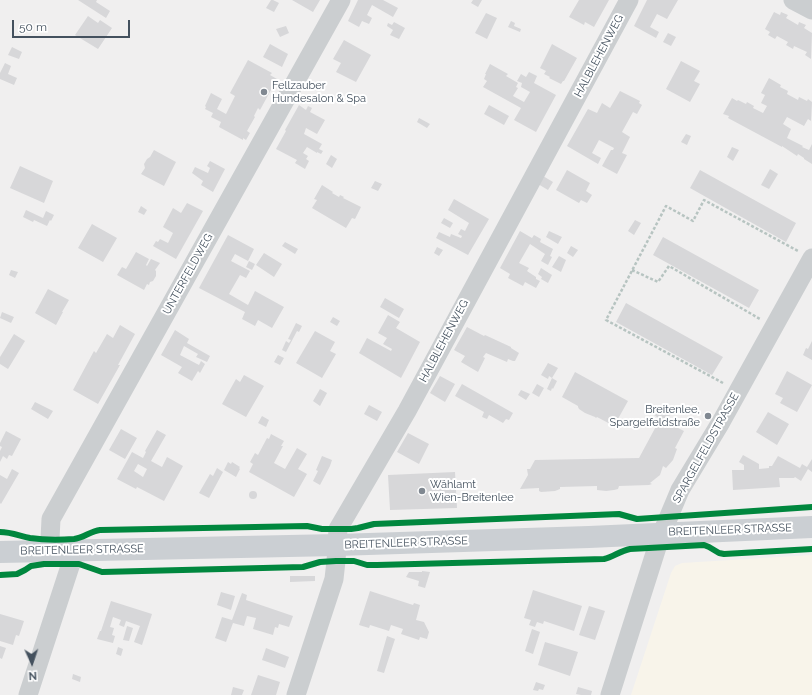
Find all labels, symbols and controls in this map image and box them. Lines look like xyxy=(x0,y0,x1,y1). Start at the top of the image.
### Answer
scale bar xyxy=(14,12,132,38)
street label: HALBLEHENWEG xyxy=(572,12,626,100)
text: 50 m xyxy=(19,20,47,34)
place label: Fellzauber Hundesalon & Spa xyxy=(272,79,366,105)
marker: Fellzauber Hundesalon & Spa xyxy=(259,87,269,97)
street label: UNTERFELDWEG xyxy=(160,231,216,317)
street label: HALBLEHENWEG xyxy=(417,297,471,385)
street label: SPARGELFELDSTRASSE xyxy=(670,391,742,505)
place label: Breitenlee, Spargelfeldstraße xyxy=(609,403,700,429)
marker: Breitenlee, Spargelfeldstraße xyxy=(703,411,713,421)
place label: Wählamt Wien-Breitenlee xyxy=(430,478,514,504)
marker: Wählamt Wien-Breitenlee xyxy=(417,486,427,496)
street label: BREITENLEER STRASSE xyxy=(668,521,792,539)
street label: BREITENLEER STRASSE xyxy=(344,534,468,552)
street label: BREITENLEER STRASSE xyxy=(20,542,144,558)
north arrow xyxy=(12,643,52,683)
text: N xyxy=(28,669,37,682)

